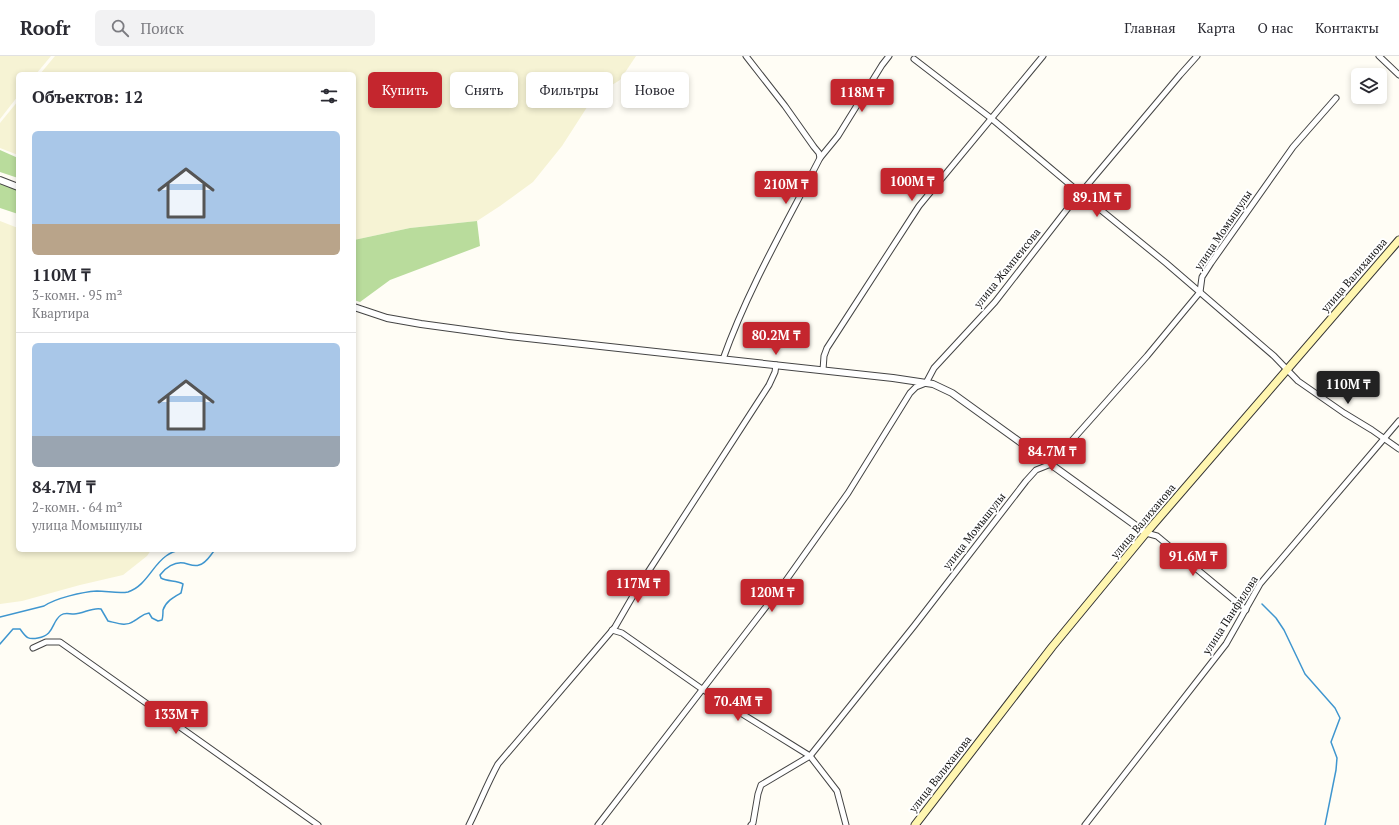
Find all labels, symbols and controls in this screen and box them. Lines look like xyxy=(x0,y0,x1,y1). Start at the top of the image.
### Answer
search box xyxy=(95,10,375,46)
text: Roofr xyxy=(20,15,71,40)
icon: search xyxy=(109,17,131,39)
text: Поиск xyxy=(141,18,184,38)
text: Главная xyxy=(1124,18,1176,37)
text: Карта xyxy=(1198,18,1235,37)
text: О нас xyxy=(1257,18,1293,37)
text: Контакты xyxy=(1315,18,1379,37)
map controls xyxy=(1351,68,1387,104)
button: layers xyxy=(1351,68,1387,104)
chip: Купить xyxy=(368,72,442,108)
chip: Снять xyxy=(450,72,518,108)
chip: Фильтры xyxy=(526,72,613,108)
chip: Новое xyxy=(621,72,689,108)
pin: 118M ₸ xyxy=(829,79,895,113)
text: 118M ₸ xyxy=(840,83,884,101)
text: Объектов: 12 xyxy=(32,85,143,108)
icon: filters xyxy=(318,85,340,107)
icon: home xyxy=(150,157,222,229)
pin: 100M ₸ xyxy=(879,168,945,202)
pin: 210M ₸ xyxy=(753,171,819,205)
text: 100M ₸ xyxy=(890,172,934,190)
text: 210M ₸ xyxy=(764,175,808,193)
pin: 89.1M ₸ xyxy=(1060,184,1134,218)
street label: улица Момышулы xyxy=(1190,187,1255,274)
text: 89.1M ₸ xyxy=(1073,188,1121,206)
street label: улица Жампеисова xyxy=(970,225,1044,311)
street label: улица Валиханова xyxy=(1317,235,1390,316)
text: 110M ₸ xyxy=(32,263,91,286)
text: 3-комн. · 95 m² xyxy=(32,286,122,304)
text: Квартира xyxy=(32,304,89,322)
pin: 80.2M ₸ xyxy=(739,322,813,356)
text: 80.2M ₸ xyxy=(752,326,800,344)
icon: home xyxy=(150,369,222,441)
pin: 110M ₸ xyxy=(1315,371,1381,405)
text: 110M ₸ xyxy=(1326,375,1370,393)
pin: 84.7M ₸ xyxy=(1015,438,1089,472)
text: 84.7M ₸ xyxy=(1028,442,1076,460)
text: 84.7M ₸ xyxy=(32,475,96,498)
street label: улица Валиханова xyxy=(1107,480,1179,562)
street label: улица Момышулы xyxy=(939,490,1008,573)
text: 2-комн. · 64 m² xyxy=(32,498,122,516)
text: улица Момышулы xyxy=(32,516,143,534)
pin: 91.6M ₸ xyxy=(1156,543,1230,577)
text: 91.6M ₸ xyxy=(1169,547,1217,565)
pin: 117M ₸ xyxy=(605,570,671,604)
street label: улица Панфилова xyxy=(1199,573,1261,658)
text: 117M ₸ xyxy=(616,574,660,592)
pin: 120M ₸ xyxy=(739,579,805,613)
text: 120M ₸ xyxy=(750,583,794,601)
pin: 70.4M ₸ xyxy=(701,688,775,722)
text: 70.4M ₸ xyxy=(714,692,762,710)
pin: 133M ₸ xyxy=(143,701,209,735)
text: 133M ₸ xyxy=(154,705,198,723)
street label: улица Валиханова xyxy=(905,733,975,816)

